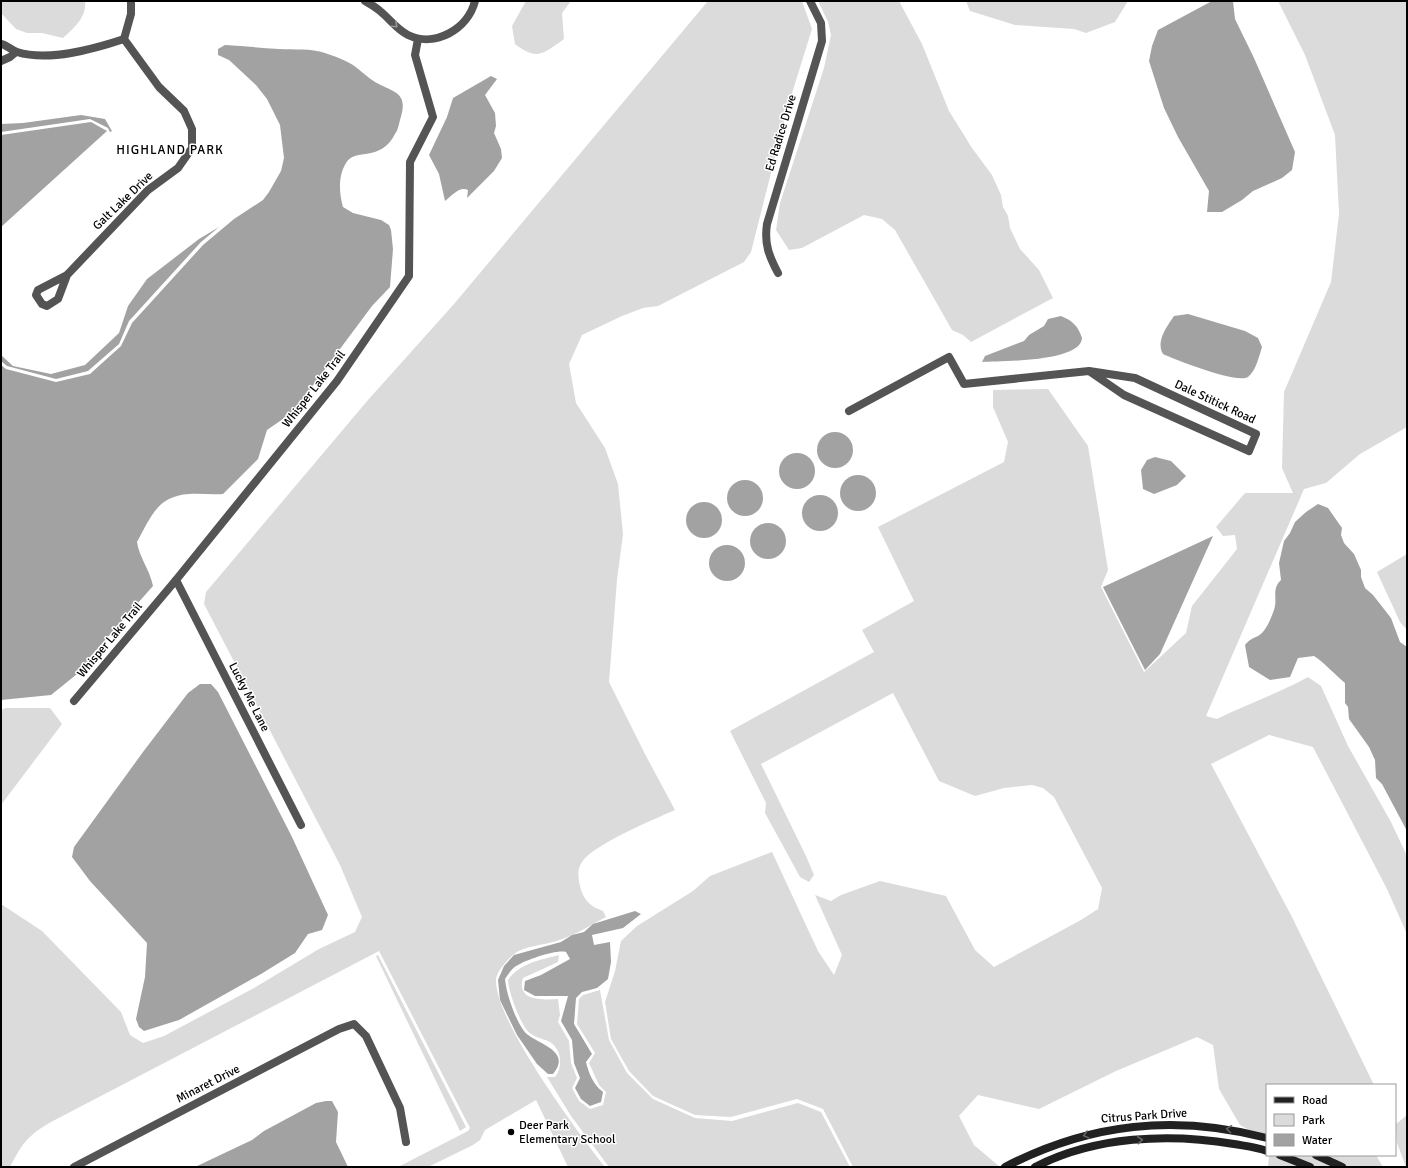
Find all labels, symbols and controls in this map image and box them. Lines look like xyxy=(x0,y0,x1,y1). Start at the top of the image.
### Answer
one-way arrow xyxy=(390,20,398,28)
street label: Ed Radice Drive xyxy=(762,93,800,173)
district label: HIGHLAND PARK xyxy=(116,142,224,158)
street label: Galt Lake Drive xyxy=(90,169,156,233)
street label: Whisper Lake Trail xyxy=(279,347,349,431)
street label: Dale Stitick Road xyxy=(1172,377,1258,427)
street label: Whisper Lake Trail xyxy=(74,599,146,681)
street label: Lucky Me Lane xyxy=(225,660,273,734)
street label: Minaret Drive xyxy=(174,1062,242,1106)
legend xyxy=(1266,1084,1396,1156)
text: Road xyxy=(1302,1093,1328,1108)
street label: Citrus Park Drive xyxy=(1101,1106,1187,1126)
text: Park xyxy=(1302,1113,1325,1128)
place label: Deer Park Elementary School xyxy=(519,1118,616,1147)
one-way arrow xyxy=(1226,1125,1232,1134)
marker: Deer Park Elementary School xyxy=(506,1127,516,1137)
one-way arrow xyxy=(1083,1130,1090,1139)
text: Water xyxy=(1302,1133,1333,1148)
one-way arrow xyxy=(1137,1135,1143,1144)

